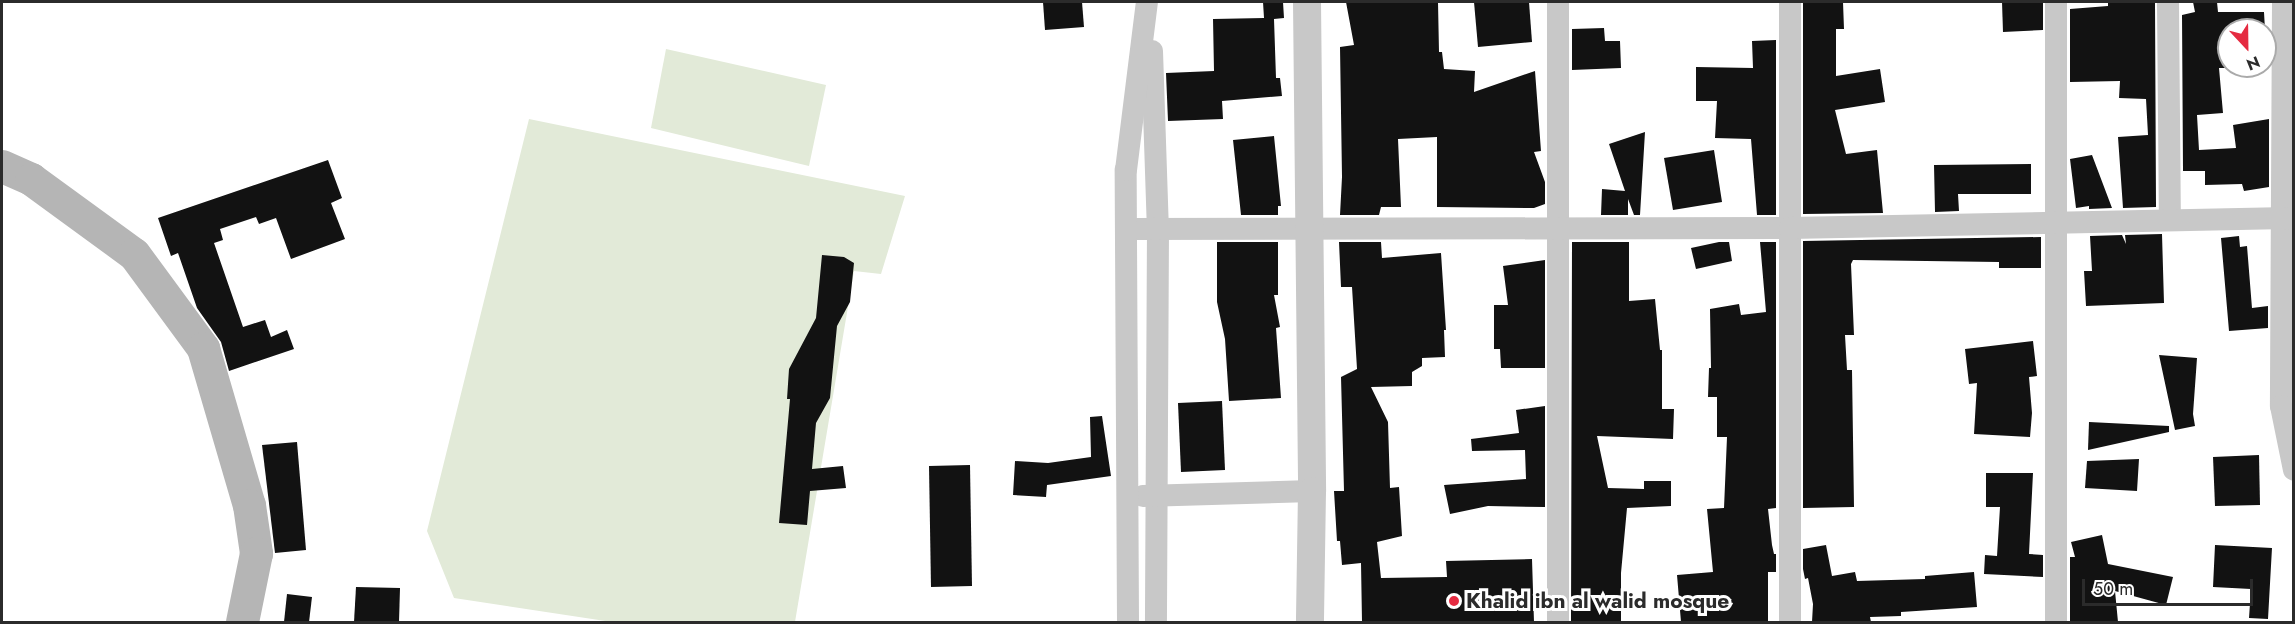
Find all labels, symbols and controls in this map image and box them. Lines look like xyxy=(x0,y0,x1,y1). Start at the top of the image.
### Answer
north arrow xyxy=(2217,18,2277,78)
text: N xyxy=(2243,50,2263,76)
scale bar xyxy=(2085,567,2256,605)
text: 50 m xyxy=(2093,576,2133,602)
place label: Khalid ibn al walid mosque xyxy=(1466,588,1729,614)
marker: Khalid ibn al walid mosque xyxy=(1447,594,1461,608)

